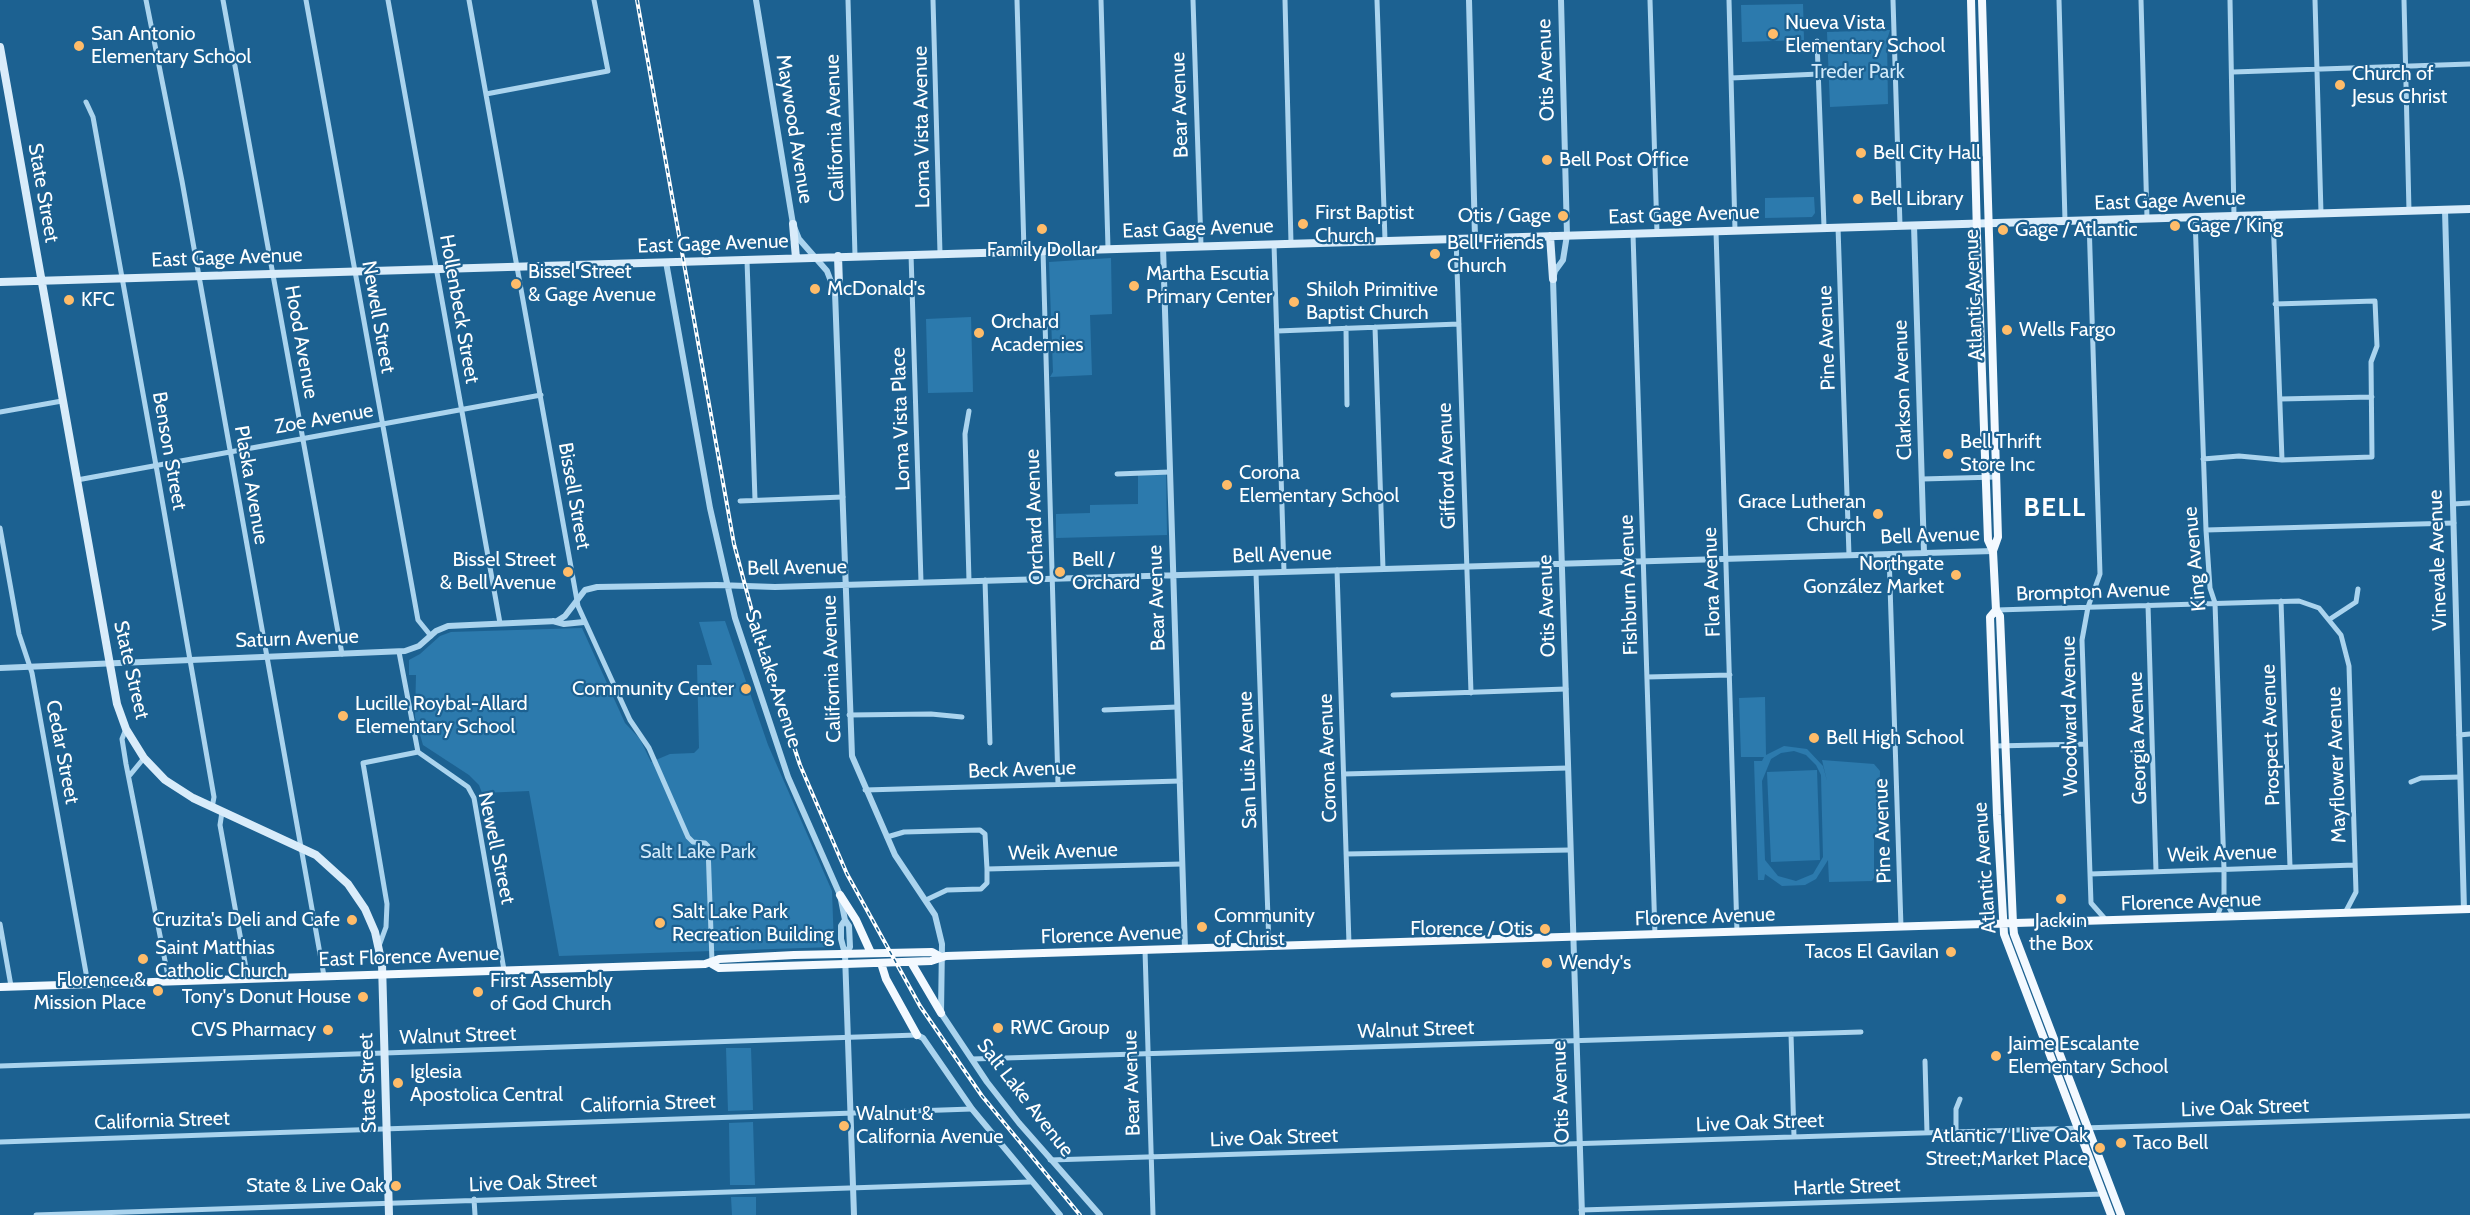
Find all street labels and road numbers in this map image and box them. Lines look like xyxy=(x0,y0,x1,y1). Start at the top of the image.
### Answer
street label: Otis Avenue xyxy=(1532,18,1560,122)
street label: Loma Vista Avenue xyxy=(909,46,935,208)
street label: Bear Avenue xyxy=(1166,52,1194,158)
street label: Maywood Avenue xyxy=(770,53,818,205)
street label: California Avenue xyxy=(820,54,850,202)
street label: State Street xyxy=(22,142,64,244)
street label: East Gage Avenue xyxy=(2094,186,2246,216)
street label: East Gage Avenue xyxy=(1608,200,1760,230)
street label: East Gage Avenue xyxy=(1122,214,1274,244)
street label: East Gage Avenue xyxy=(637,229,789,259)
street label: Atlantic Avenue xyxy=(1960,229,1988,361)
street label: Hollenbeck Street xyxy=(434,233,484,385)
street label: East Gage Avenue xyxy=(151,243,303,273)
street label: Newell Street xyxy=(356,259,400,375)
street label: Hood Avenue xyxy=(279,283,323,401)
street label: Pine Avenue xyxy=(1813,285,1841,391)
street label: Clarkson Avenue xyxy=(1889,319,1917,461)
street label: Loma Vista Place xyxy=(886,347,916,491)
street label: Benson Street xyxy=(147,390,191,512)
street label: Zoe Avenue xyxy=(273,399,375,439)
street label: Gifford Avenue xyxy=(1433,402,1461,530)
street label: Plaska Avenue xyxy=(229,424,273,546)
street label: Bissell Street xyxy=(553,441,595,551)
street label: Orchard Avenue xyxy=(1021,449,1049,585)
street label: Vinevale Avenue xyxy=(2424,489,2452,631)
street label: King Avenue xyxy=(2178,506,2212,612)
street label: Fishburn Avenue xyxy=(1615,514,1643,656)
street label: Bell Avenue xyxy=(1880,522,1980,550)
street label: Flora Avenue xyxy=(1698,527,1726,637)
street label: Bell Avenue xyxy=(1232,541,1332,569)
street label: Bear Avenue xyxy=(1143,545,1171,651)
street label: Otis Avenue xyxy=(1533,554,1561,658)
street label: Bell Avenue xyxy=(747,555,847,581)
street label: Brompton Avenue xyxy=(2016,577,2170,607)
street label: California Avenue xyxy=(817,595,847,743)
street label: Salt Lake Avenue xyxy=(739,607,807,751)
street label: State Street xyxy=(108,618,154,722)
street label: Saturn Avenue xyxy=(235,625,359,653)
street label: Woodward Avenue xyxy=(2057,636,2083,796)
street label: Prospect Avenue xyxy=(2257,664,2285,806)
street label: Georgia Avenue xyxy=(2124,671,2152,805)
street label: Mayflower Avenue xyxy=(2322,686,2352,844)
street label: San Luis Avenue xyxy=(1234,691,1262,829)
street label: Corona Avenue xyxy=(1314,693,1342,823)
street label: Cedar Street xyxy=(40,698,84,806)
street label: Beck Avenue xyxy=(968,756,1076,784)
street label: Pine Avenue xyxy=(1869,778,1897,884)
street label: Newell Street xyxy=(472,790,520,906)
street label: Atlantic Avenue xyxy=(1968,801,2002,935)
street label: Weik Avenue xyxy=(1008,838,1118,866)
street label: Weik Avenue xyxy=(2167,840,2277,868)
street label: Florence Avenue xyxy=(2120,888,2262,916)
street label: Florence Avenue xyxy=(1634,903,1776,931)
street label: Florence Avenue xyxy=(1040,921,1182,949)
street label: East Florence Avenue xyxy=(318,942,500,972)
street label: Walnut Street xyxy=(1357,1016,1475,1044)
street label: Walnut Street xyxy=(399,1022,517,1050)
street label: Bear Avenue xyxy=(1118,1030,1146,1136)
street label: State Street xyxy=(354,1032,382,1134)
street label: Salt Lake Avenue xyxy=(971,1034,1079,1162)
street label: Otis Avenue xyxy=(1547,1040,1575,1144)
street label: California Street xyxy=(580,1090,716,1118)
street label: Live Oak Street xyxy=(2180,1094,2310,1122)
street label: California Street xyxy=(94,1107,230,1135)
street label: Live Oak Street xyxy=(1695,1109,1825,1137)
street label: Live Oak Street xyxy=(1209,1124,1339,1152)
street label: Live Oak Street xyxy=(468,1169,598,1197)
street label: Hartle Street xyxy=(1793,1173,1901,1201)

